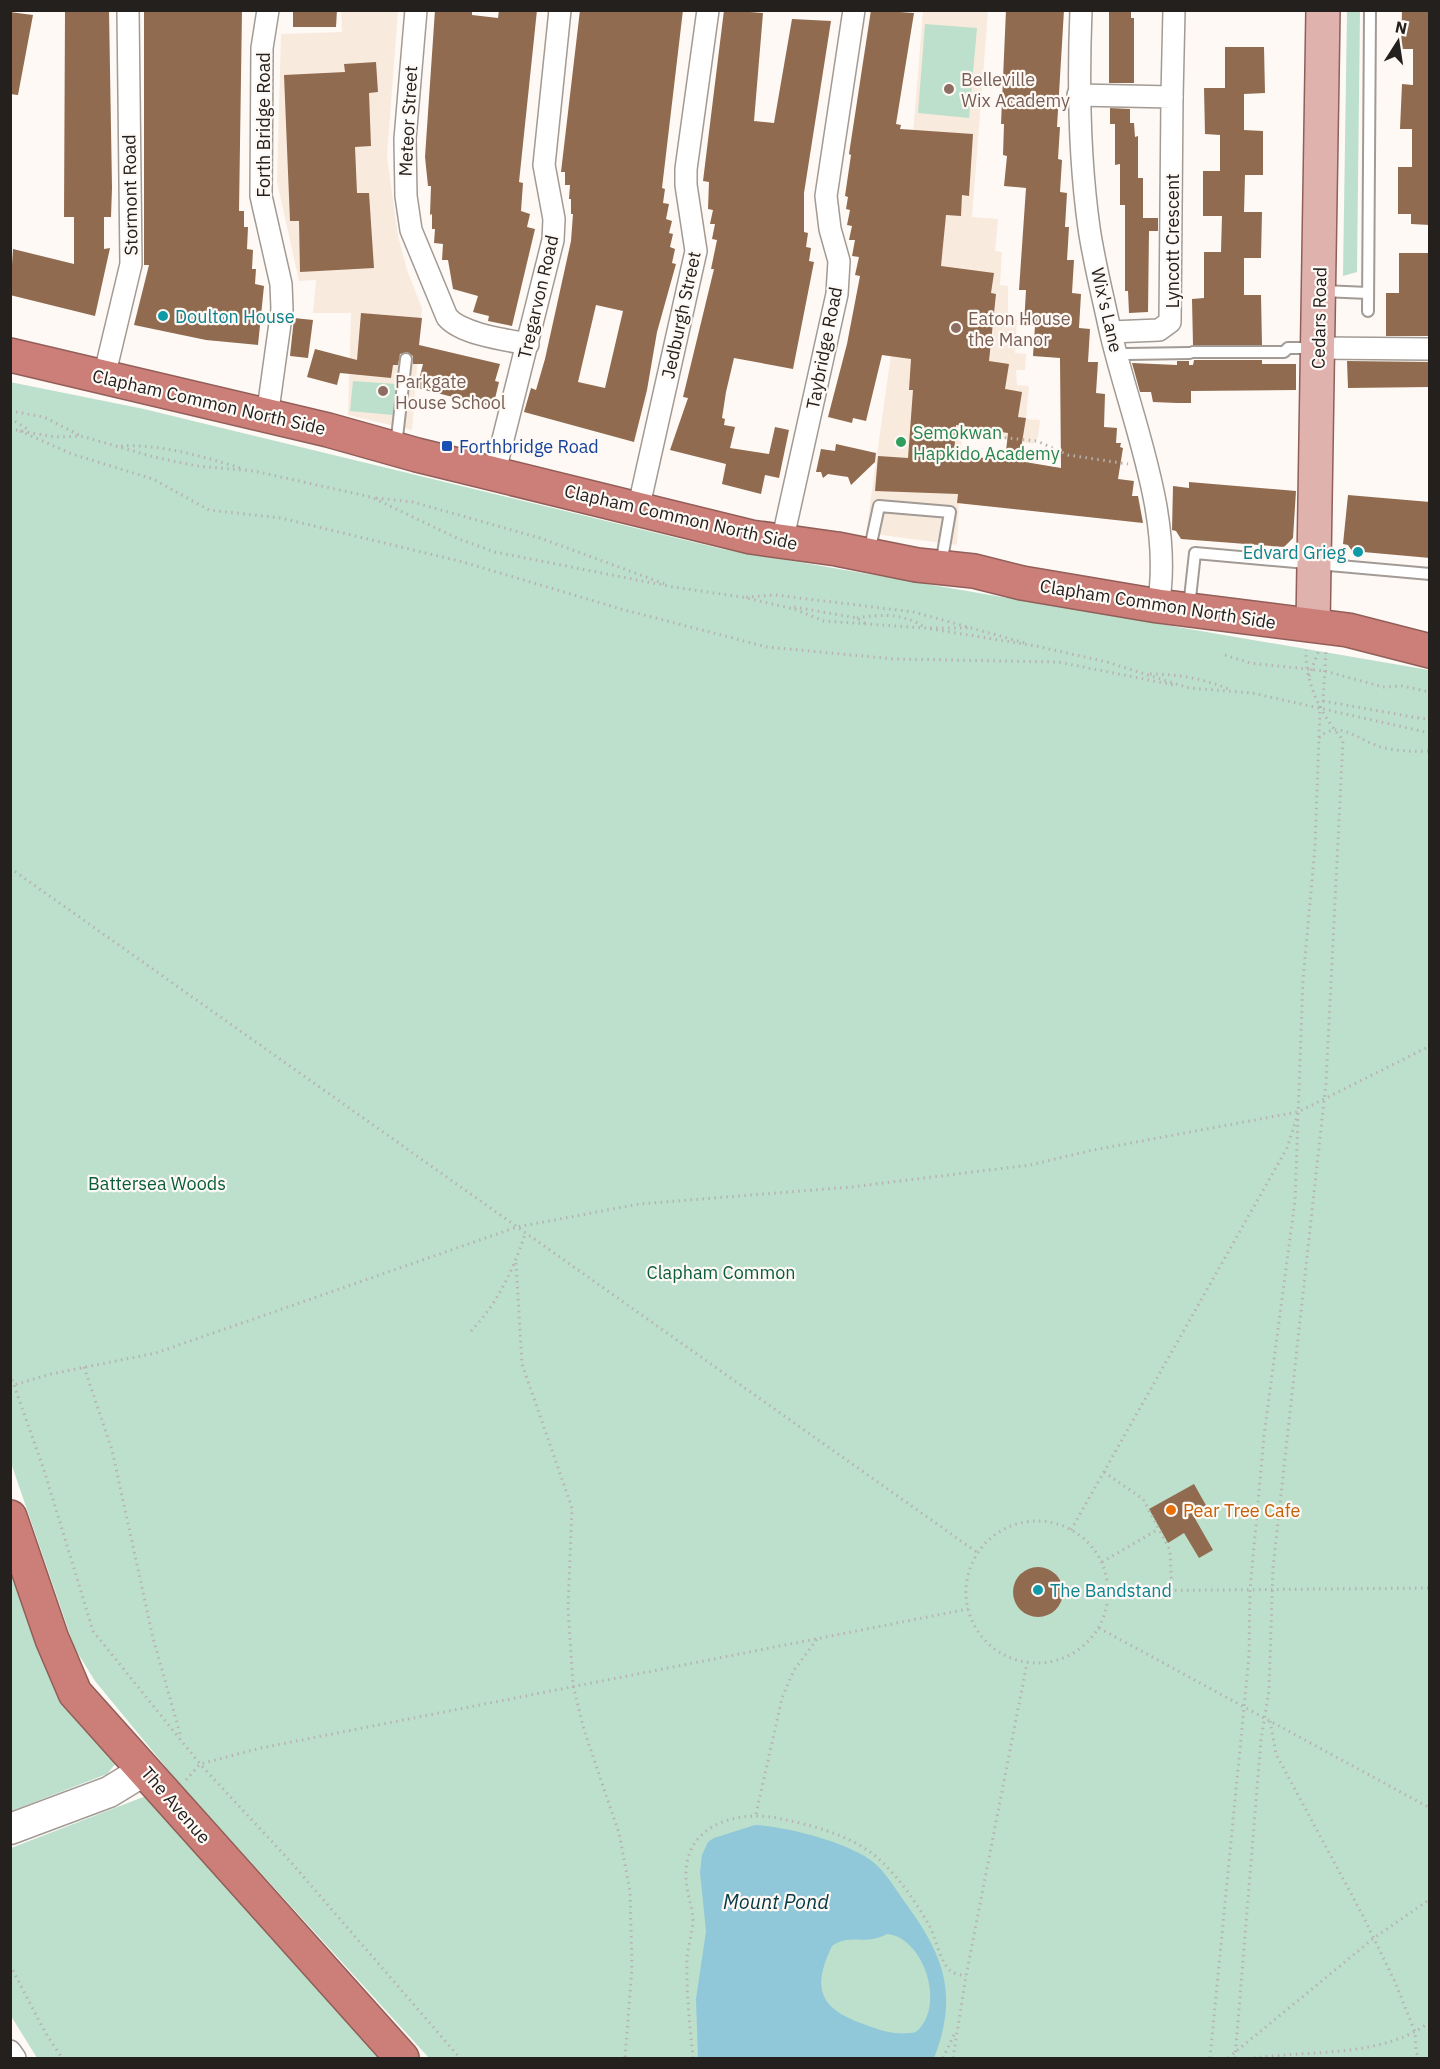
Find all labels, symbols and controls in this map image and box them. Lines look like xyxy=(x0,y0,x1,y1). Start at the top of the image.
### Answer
north arrow xyxy=(1368,12,1428,72)
text: N xyxy=(1393,16,1409,38)
street label: Forth Bridge Road xyxy=(252,52,275,198)
street label: Meteor Street xyxy=(394,65,422,177)
place label: Belleville Wix Academy xyxy=(961,68,1070,112)
marker: Belleville Wix Academy xyxy=(942,82,956,96)
street label: Stormont Road xyxy=(117,134,143,256)
street label: Lyncott Crescent xyxy=(1161,174,1184,308)
street label: Tregarvon Road xyxy=(513,233,563,361)
street label: Jedburgh Street xyxy=(656,249,706,381)
street label: Wix's Lane xyxy=(1086,266,1128,355)
street label: Cedars Road xyxy=(1307,267,1331,369)
street label: Taybridge Road xyxy=(801,285,847,411)
place label: Doulton House xyxy=(175,305,295,328)
place label: Eaton House the Manor xyxy=(968,307,1071,351)
marker: Doulton House xyxy=(156,309,170,323)
marker: Eaton House the Manor xyxy=(949,321,963,335)
street label: Clapham Common North Side xyxy=(90,364,328,440)
place label: Parkgate House School xyxy=(395,370,506,414)
marker: Parkgate House School xyxy=(376,384,390,398)
place label: Semokwan Hapkido Academy xyxy=(913,421,1060,465)
place label: Forthbridge Road xyxy=(459,435,599,458)
marker: Semokwan Hapkido Academy xyxy=(894,435,908,449)
marker: Forthbridge Road xyxy=(440,439,454,453)
street label: Clapham Common North Side xyxy=(562,479,800,555)
place label: Edvard Grieg xyxy=(1243,541,1346,564)
marker: Edvard Grieg xyxy=(1351,545,1365,559)
street label: Clapham Common North Side xyxy=(1038,574,1278,634)
park label: Battersea Woods xyxy=(88,1172,226,1195)
park label: Clapham Common xyxy=(647,1261,795,1284)
place label: Pear Tree Cafe xyxy=(1183,1499,1300,1522)
marker: Pear Tree Cafe xyxy=(1164,1503,1178,1517)
place label: The Bandstand xyxy=(1050,1579,1172,1602)
marker: The Bandstand xyxy=(1031,1583,1045,1597)
street label: The Avenue xyxy=(136,1762,216,1848)
water label: Mount Pond xyxy=(723,1888,829,1915)

